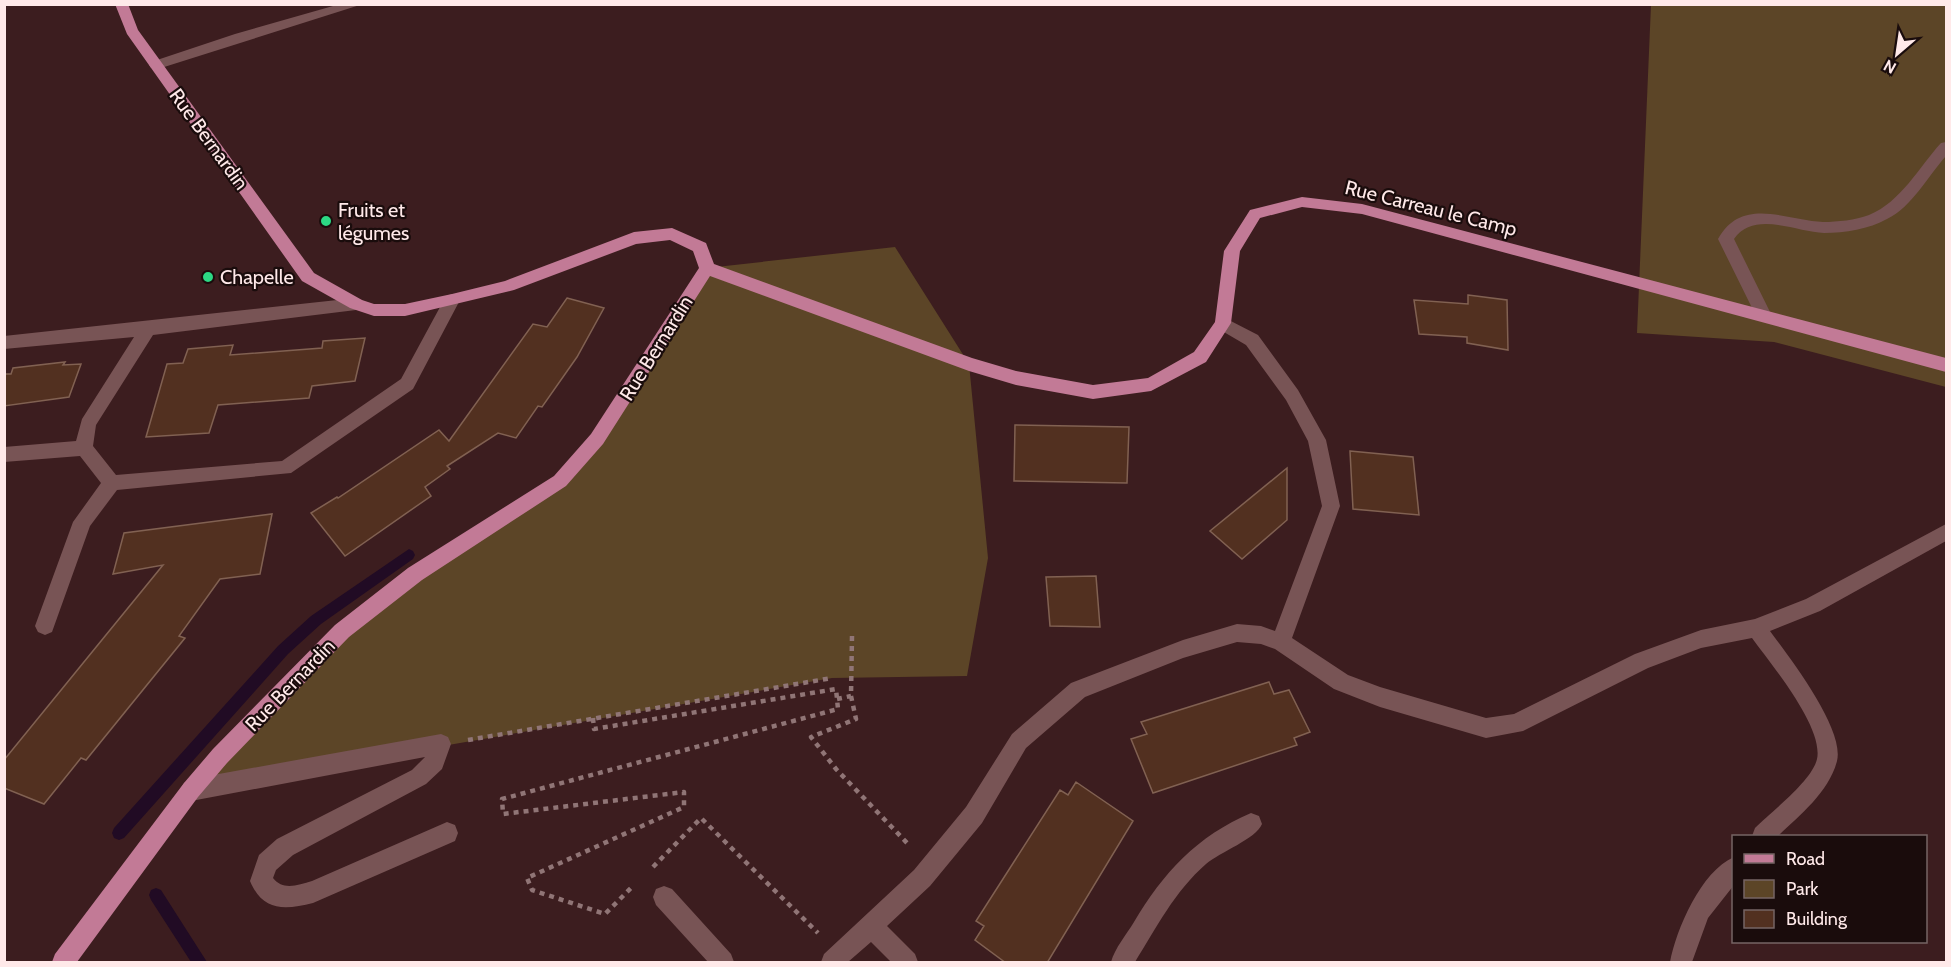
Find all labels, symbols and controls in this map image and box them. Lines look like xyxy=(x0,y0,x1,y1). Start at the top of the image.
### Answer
north arrow xyxy=(1867,24,1927,84)
text: N xyxy=(1880,56,1900,78)
street label: Rue Bernardin xyxy=(164,84,254,194)
street label: Rue Carreau le Camp xyxy=(1343,175,1519,241)
place label: Fruits et légumes xyxy=(338,198,409,245)
marker: Fruits et légumes xyxy=(319,214,333,228)
place label: Chapelle xyxy=(220,265,294,289)
marker: Chapelle xyxy=(201,270,215,284)
street label: Rue Bernardin xyxy=(614,291,698,405)
street label: Rue Bernardin xyxy=(240,634,340,736)
legend xyxy=(1732,835,1927,943)
text: Road xyxy=(1786,848,1825,870)
text: Park xyxy=(1786,878,1819,900)
text: Building xyxy=(1786,908,1848,930)

